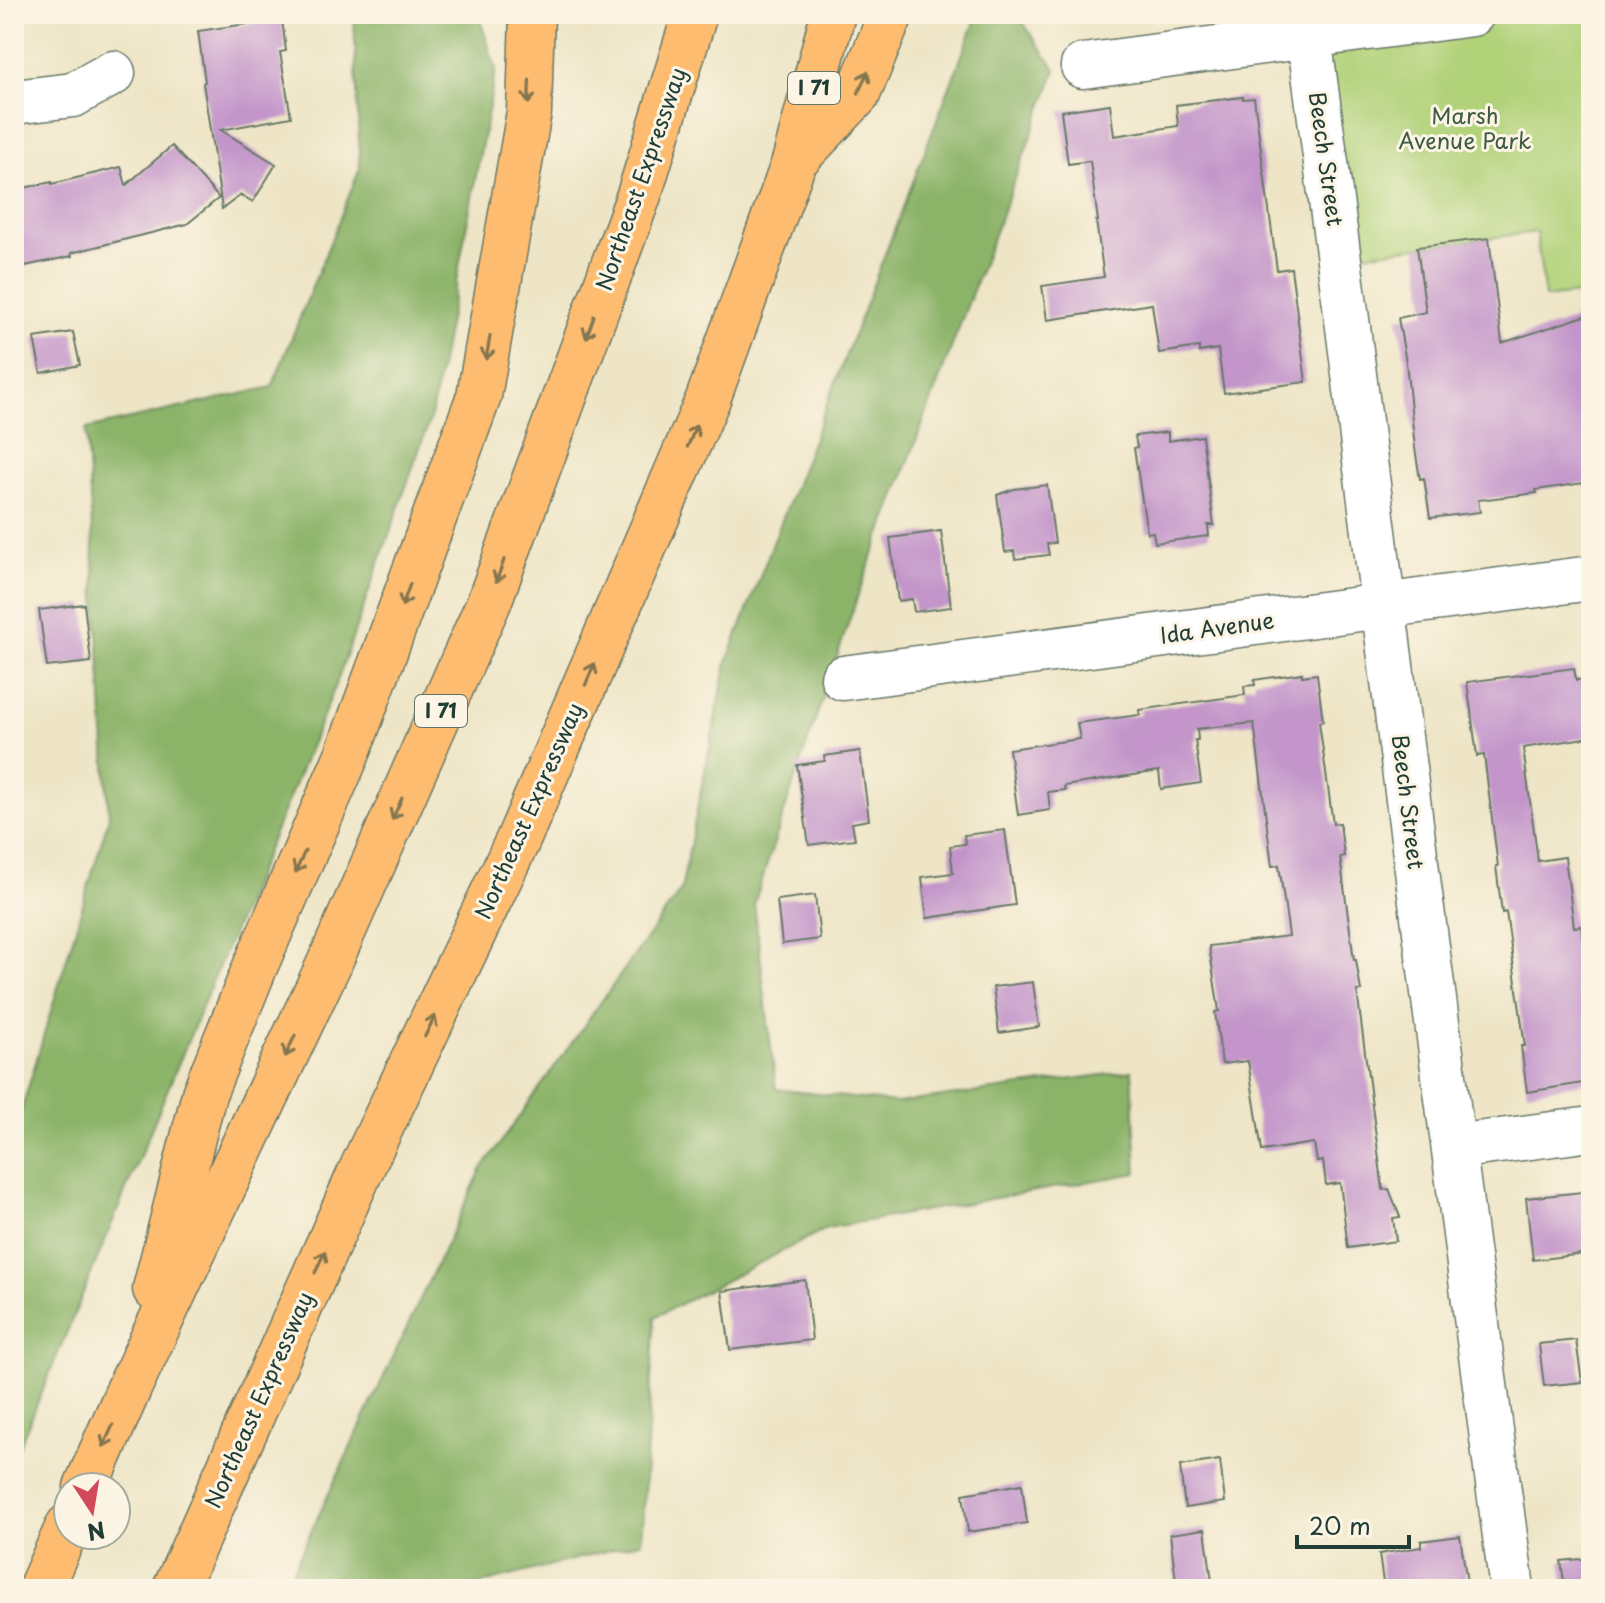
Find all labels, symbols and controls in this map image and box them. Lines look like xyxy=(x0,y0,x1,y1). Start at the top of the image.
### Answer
street label: Northeast Expressway xyxy=(586,63,693,294)
one-way arrow xyxy=(856,70,871,95)
road number: I 71 xyxy=(788,72,840,104)
one-way arrow xyxy=(522,78,537,105)
street label: Beech Street xyxy=(1302,89,1353,228)
park label: Marsh Avenue Park xyxy=(1399,98,1531,156)
one-way arrow xyxy=(582,314,597,339)
one-way arrow xyxy=(479,335,494,361)
one-way arrow xyxy=(686,424,701,448)
one-way arrow xyxy=(492,558,507,583)
one-way arrow xyxy=(398,582,412,606)
street label: Ida Avenue xyxy=(1158,602,1276,651)
one-way arrow xyxy=(583,663,598,687)
road number: I 71 xyxy=(415,695,467,727)
street label: Northeast Expressway xyxy=(465,697,590,924)
street label: Beech Street xyxy=(1385,733,1434,871)
one-way arrow xyxy=(389,797,404,821)
one-way arrow xyxy=(292,850,307,874)
one-way arrow xyxy=(423,1014,438,1038)
one-way arrow xyxy=(282,1034,297,1058)
one-way arrow xyxy=(313,1250,328,1274)
street label: Northeast Expressway xyxy=(195,1286,320,1513)
one-way arrow xyxy=(100,1424,115,1448)
north arrow xyxy=(52,1471,132,1551)
scale bar xyxy=(1297,1499,1409,1549)
text: 20 m xyxy=(1309,1507,1371,1543)
text: N xyxy=(85,1514,108,1550)

